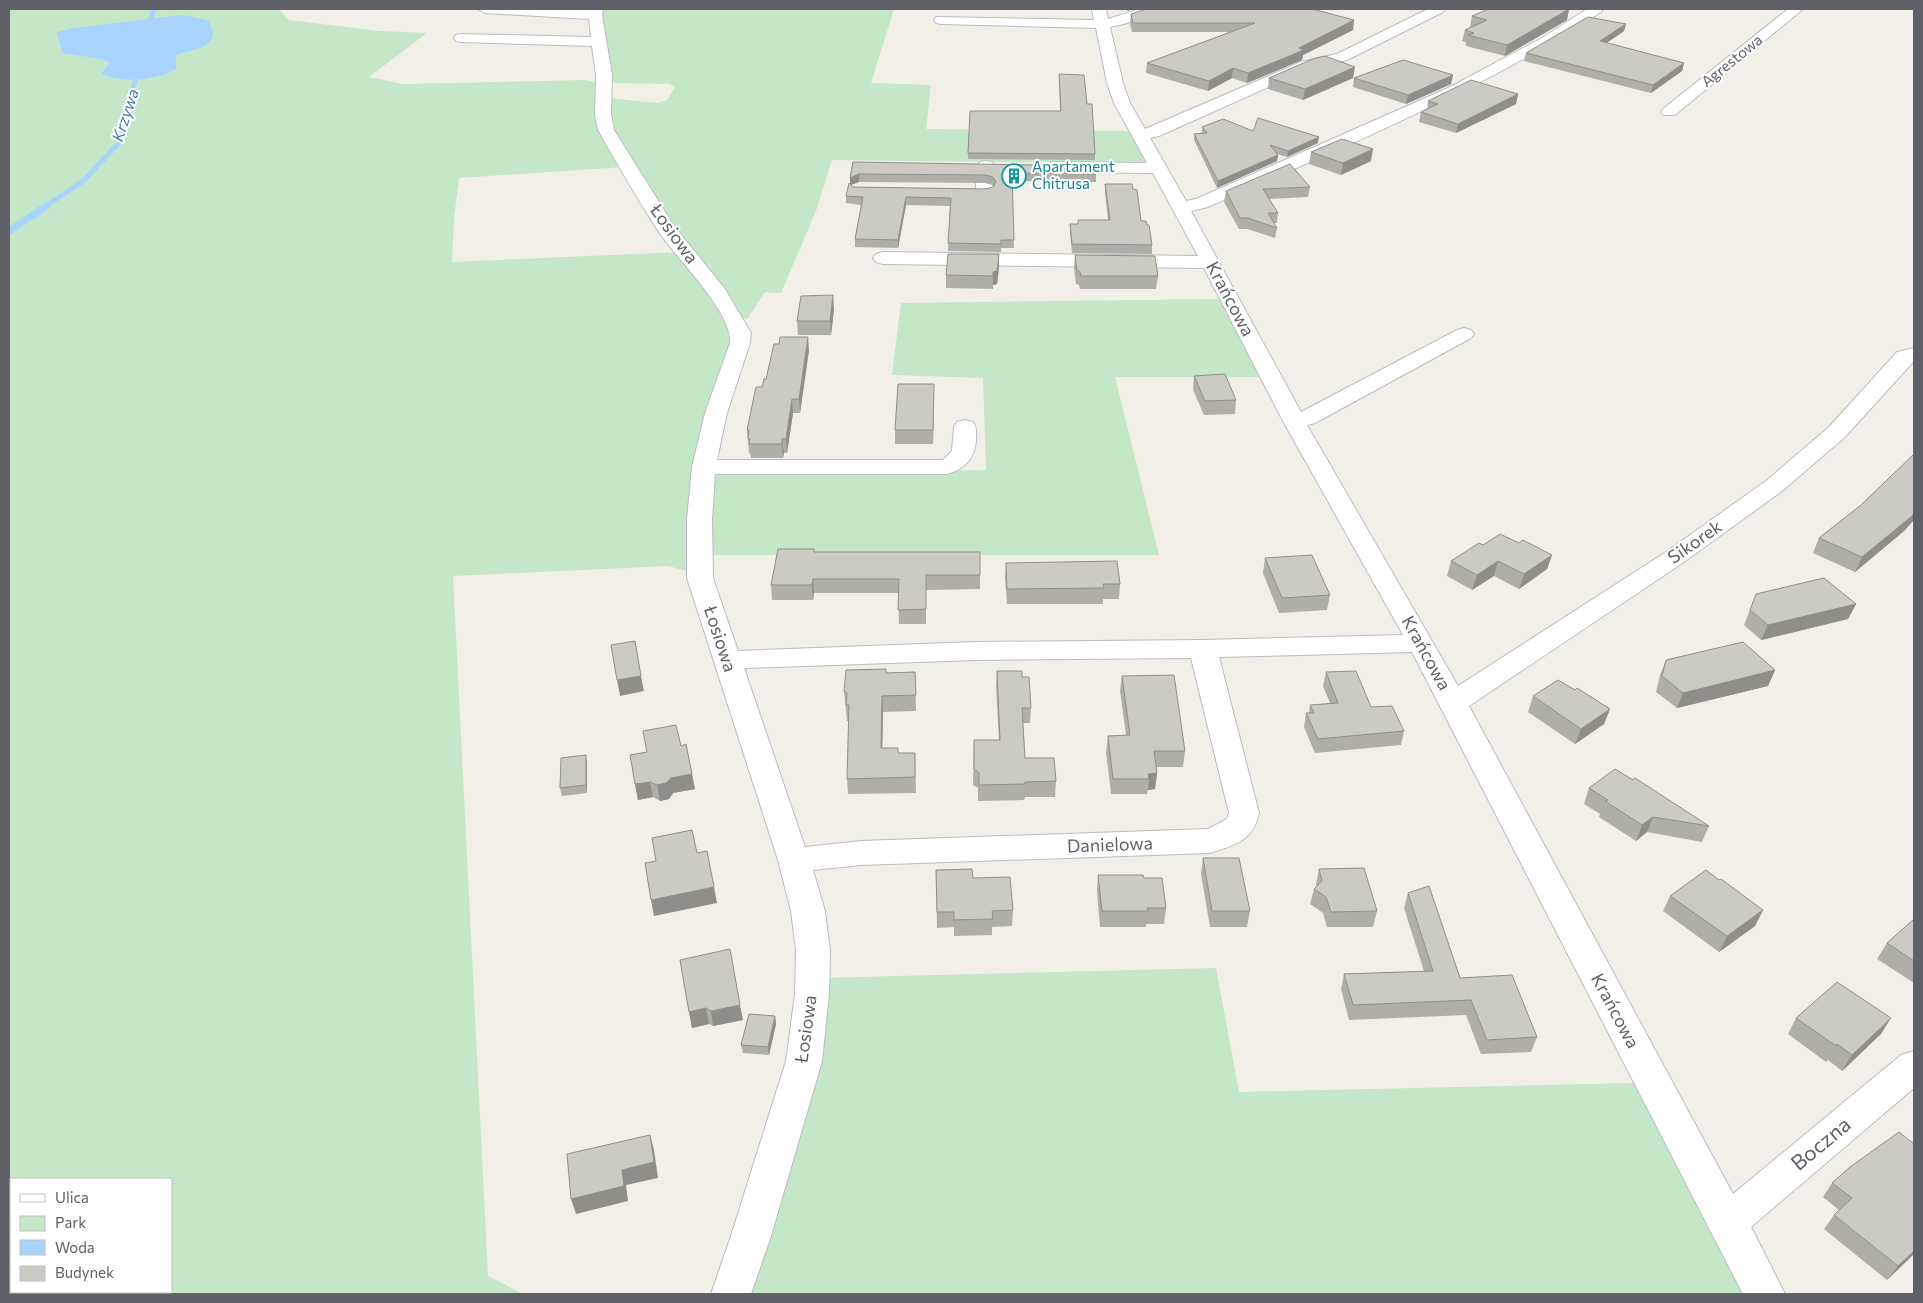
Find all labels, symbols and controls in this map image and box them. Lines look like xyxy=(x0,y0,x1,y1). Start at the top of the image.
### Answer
street label: Agrestowa xyxy=(1697,30,1765,90)
water label: Krzywa xyxy=(107,86,142,144)
place label: Apartament Chitrusa xyxy=(1032,157,1115,192)
building icon: Apartament Chitrusa xyxy=(1001,163,1027,189)
street label: Łosiowa xyxy=(645,199,704,267)
street label: Krańcowa xyxy=(1202,257,1260,340)
street label: Sikorek xyxy=(1663,514,1726,568)
street label: Łosiowa xyxy=(700,602,742,674)
street label: Krańcowa xyxy=(1397,611,1456,694)
street label: Danielowa xyxy=(1067,832,1153,856)
street label: Krańcowa xyxy=(1587,969,1645,1052)
street label: Łosiowa xyxy=(789,994,821,1065)
street label: Boczna xyxy=(1785,1111,1855,1175)
legend xyxy=(10,1178,172,1293)
text: Ulica xyxy=(55,1188,89,1206)
text: Park xyxy=(55,1213,86,1231)
text: Woda xyxy=(55,1238,95,1256)
text: Budynek xyxy=(55,1263,114,1281)

